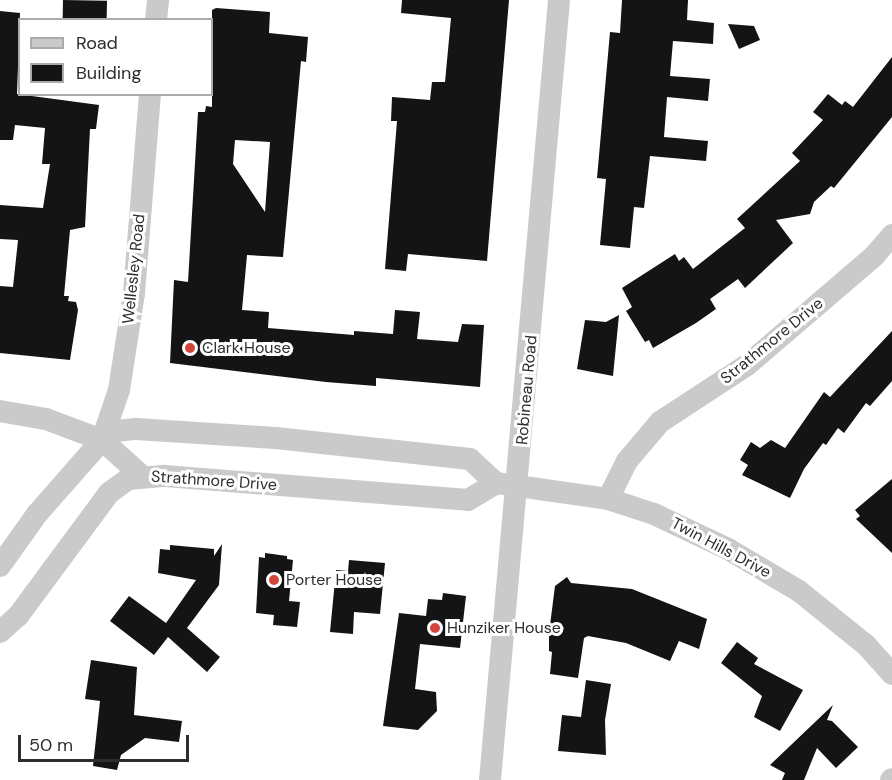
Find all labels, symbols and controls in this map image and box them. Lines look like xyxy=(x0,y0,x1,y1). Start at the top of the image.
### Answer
legend xyxy=(18,18,213,96)
text: Road xyxy=(76,31,118,55)
text: Building xyxy=(76,61,141,85)
street label: Wellesley Road xyxy=(119,213,149,325)
street label: Strathmore Drive xyxy=(717,294,827,388)
street label: Robineau Road xyxy=(513,334,541,446)
place label: Clark House xyxy=(202,338,291,358)
marker: Clark House xyxy=(183,341,197,355)
street label: Strathmore Drive xyxy=(150,467,278,495)
street label: Twin Hills Drive xyxy=(668,514,774,582)
place label: Porter House xyxy=(286,570,382,590)
marker: Porter House xyxy=(267,573,281,587)
place label: Hunziker House xyxy=(447,618,561,638)
marker: Hunziker House xyxy=(428,621,442,635)
scale bar xyxy=(21,723,192,761)
text: 50 m xyxy=(29,733,73,757)

